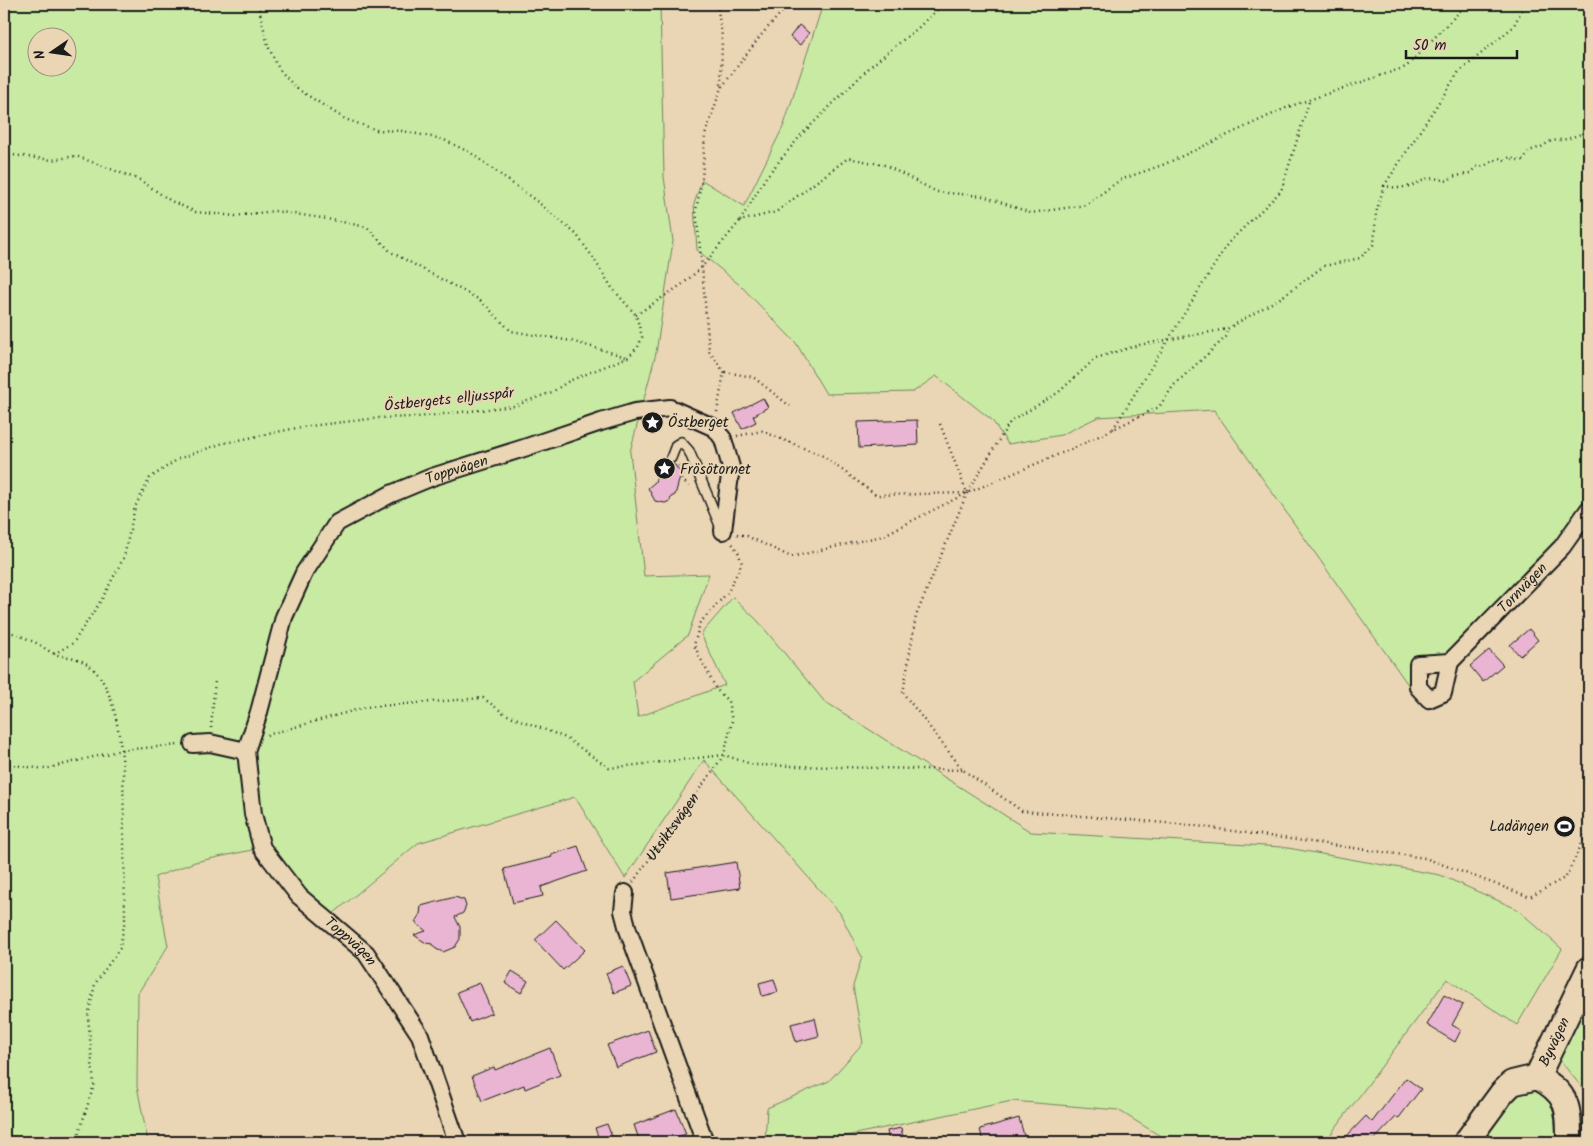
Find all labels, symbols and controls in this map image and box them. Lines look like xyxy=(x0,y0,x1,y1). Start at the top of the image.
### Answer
north arrow xyxy=(28,28,78,78)
scale bar xyxy=(1406,28,1517,60)
text: 50 m xyxy=(1413,34,1447,58)
text: N xyxy=(29,48,52,61)
street label: Östbergets elljusspår xyxy=(383,381,516,419)
place icon: Östberget xyxy=(640,410,664,434)
place label: Östberget xyxy=(668,411,729,435)
street label: Toppvägen xyxy=(422,449,491,492)
place icon: Frösötornet xyxy=(652,457,676,481)
place label: Frösötornet xyxy=(680,458,751,482)
street label: Tornvägen xyxy=(1492,557,1554,619)
street label: Utsiktsvägen xyxy=(641,788,706,867)
sports icon: Ladängen xyxy=(1553,814,1577,838)
place label: Ladängen xyxy=(1489,815,1549,839)
street label: Toppvägen xyxy=(319,911,382,971)
street label: Byvägen xyxy=(1533,1013,1577,1071)

